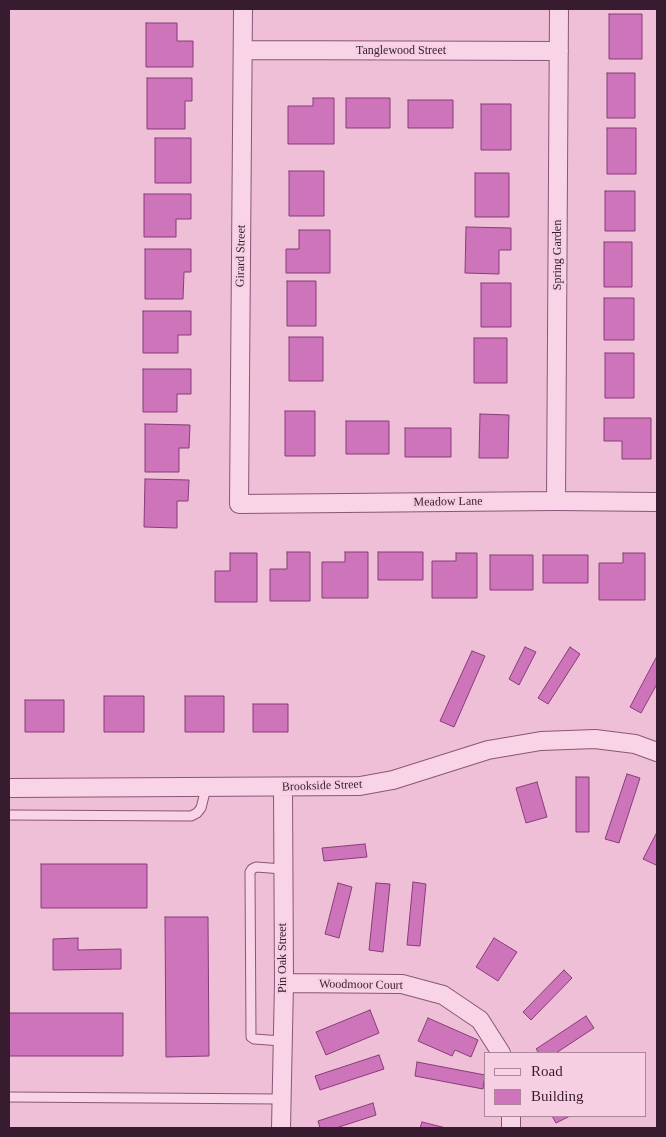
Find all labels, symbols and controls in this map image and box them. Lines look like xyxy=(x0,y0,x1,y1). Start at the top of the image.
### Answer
street label: Tanglewood Street xyxy=(356,44,446,58)
street label: Spring Garden xyxy=(551,220,565,290)
street label: Girard Street xyxy=(233,225,249,287)
street label: Meadow Lane xyxy=(413,494,483,510)
street label: Brookside Street xyxy=(282,777,362,795)
street label: Pin Oak Street xyxy=(276,923,290,993)
street label: Woodmoor Court xyxy=(319,977,403,993)
legend xyxy=(483,1052,646,1117)
text: Road xyxy=(531,1063,563,1079)
text: Building xyxy=(531,1088,584,1104)

